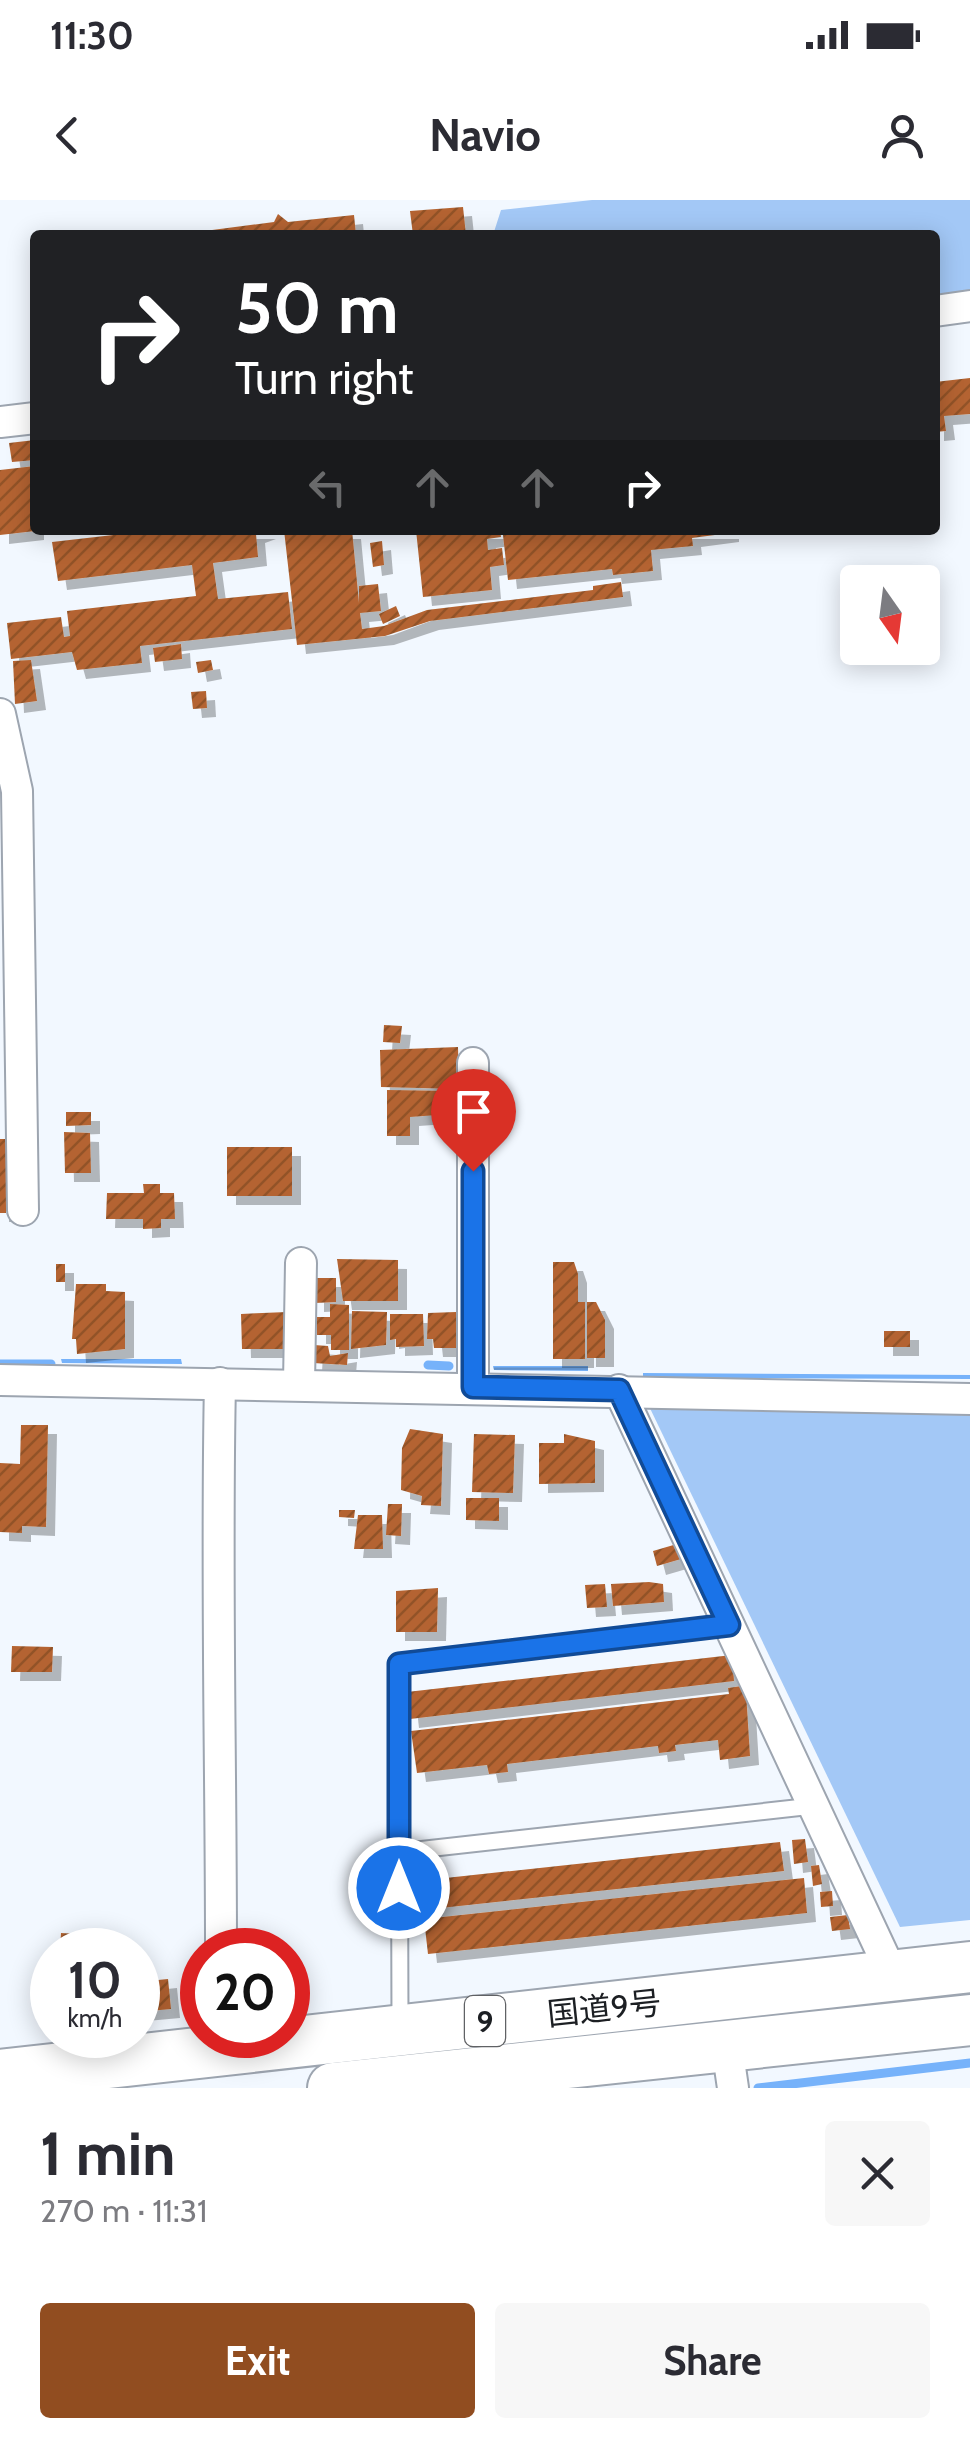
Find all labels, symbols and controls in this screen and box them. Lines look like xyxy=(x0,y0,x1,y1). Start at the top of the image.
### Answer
text: 11:30 xyxy=(50,12,134,59)
icon: back xyxy=(40,108,95,163)
text: Navio xyxy=(429,108,541,162)
icon: person xyxy=(875,108,930,163)
text: 50 m xyxy=(235,265,399,351)
icon: right xyxy=(70,270,200,400)
text: Turn right xyxy=(235,351,414,405)
icon: left xyxy=(300,460,355,515)
icon: ahead xyxy=(405,460,460,515)
icon: ahead xyxy=(510,460,565,515)
icon: right xyxy=(615,460,670,515)
north arrow xyxy=(840,565,940,665)
map controls xyxy=(840,565,940,665)
pin xyxy=(431,1069,516,1172)
icon: arrive xyxy=(446,1084,501,1139)
position arrow xyxy=(347,1836,451,1940)
speed limit sign: 20 xyxy=(180,1928,310,2058)
text: 10 xyxy=(68,1950,122,2011)
street label: 国道9号 xyxy=(545,1983,663,2033)
road number: 9 xyxy=(465,1996,505,2046)
text: km/h xyxy=(68,2003,122,2033)
text: 1 min xyxy=(40,2117,175,2190)
button: close xyxy=(825,2121,930,2226)
text: 270 m · 11:31 xyxy=(40,2191,207,2230)
button: Exit xyxy=(40,2303,475,2418)
button: Share xyxy=(495,2303,930,2418)

